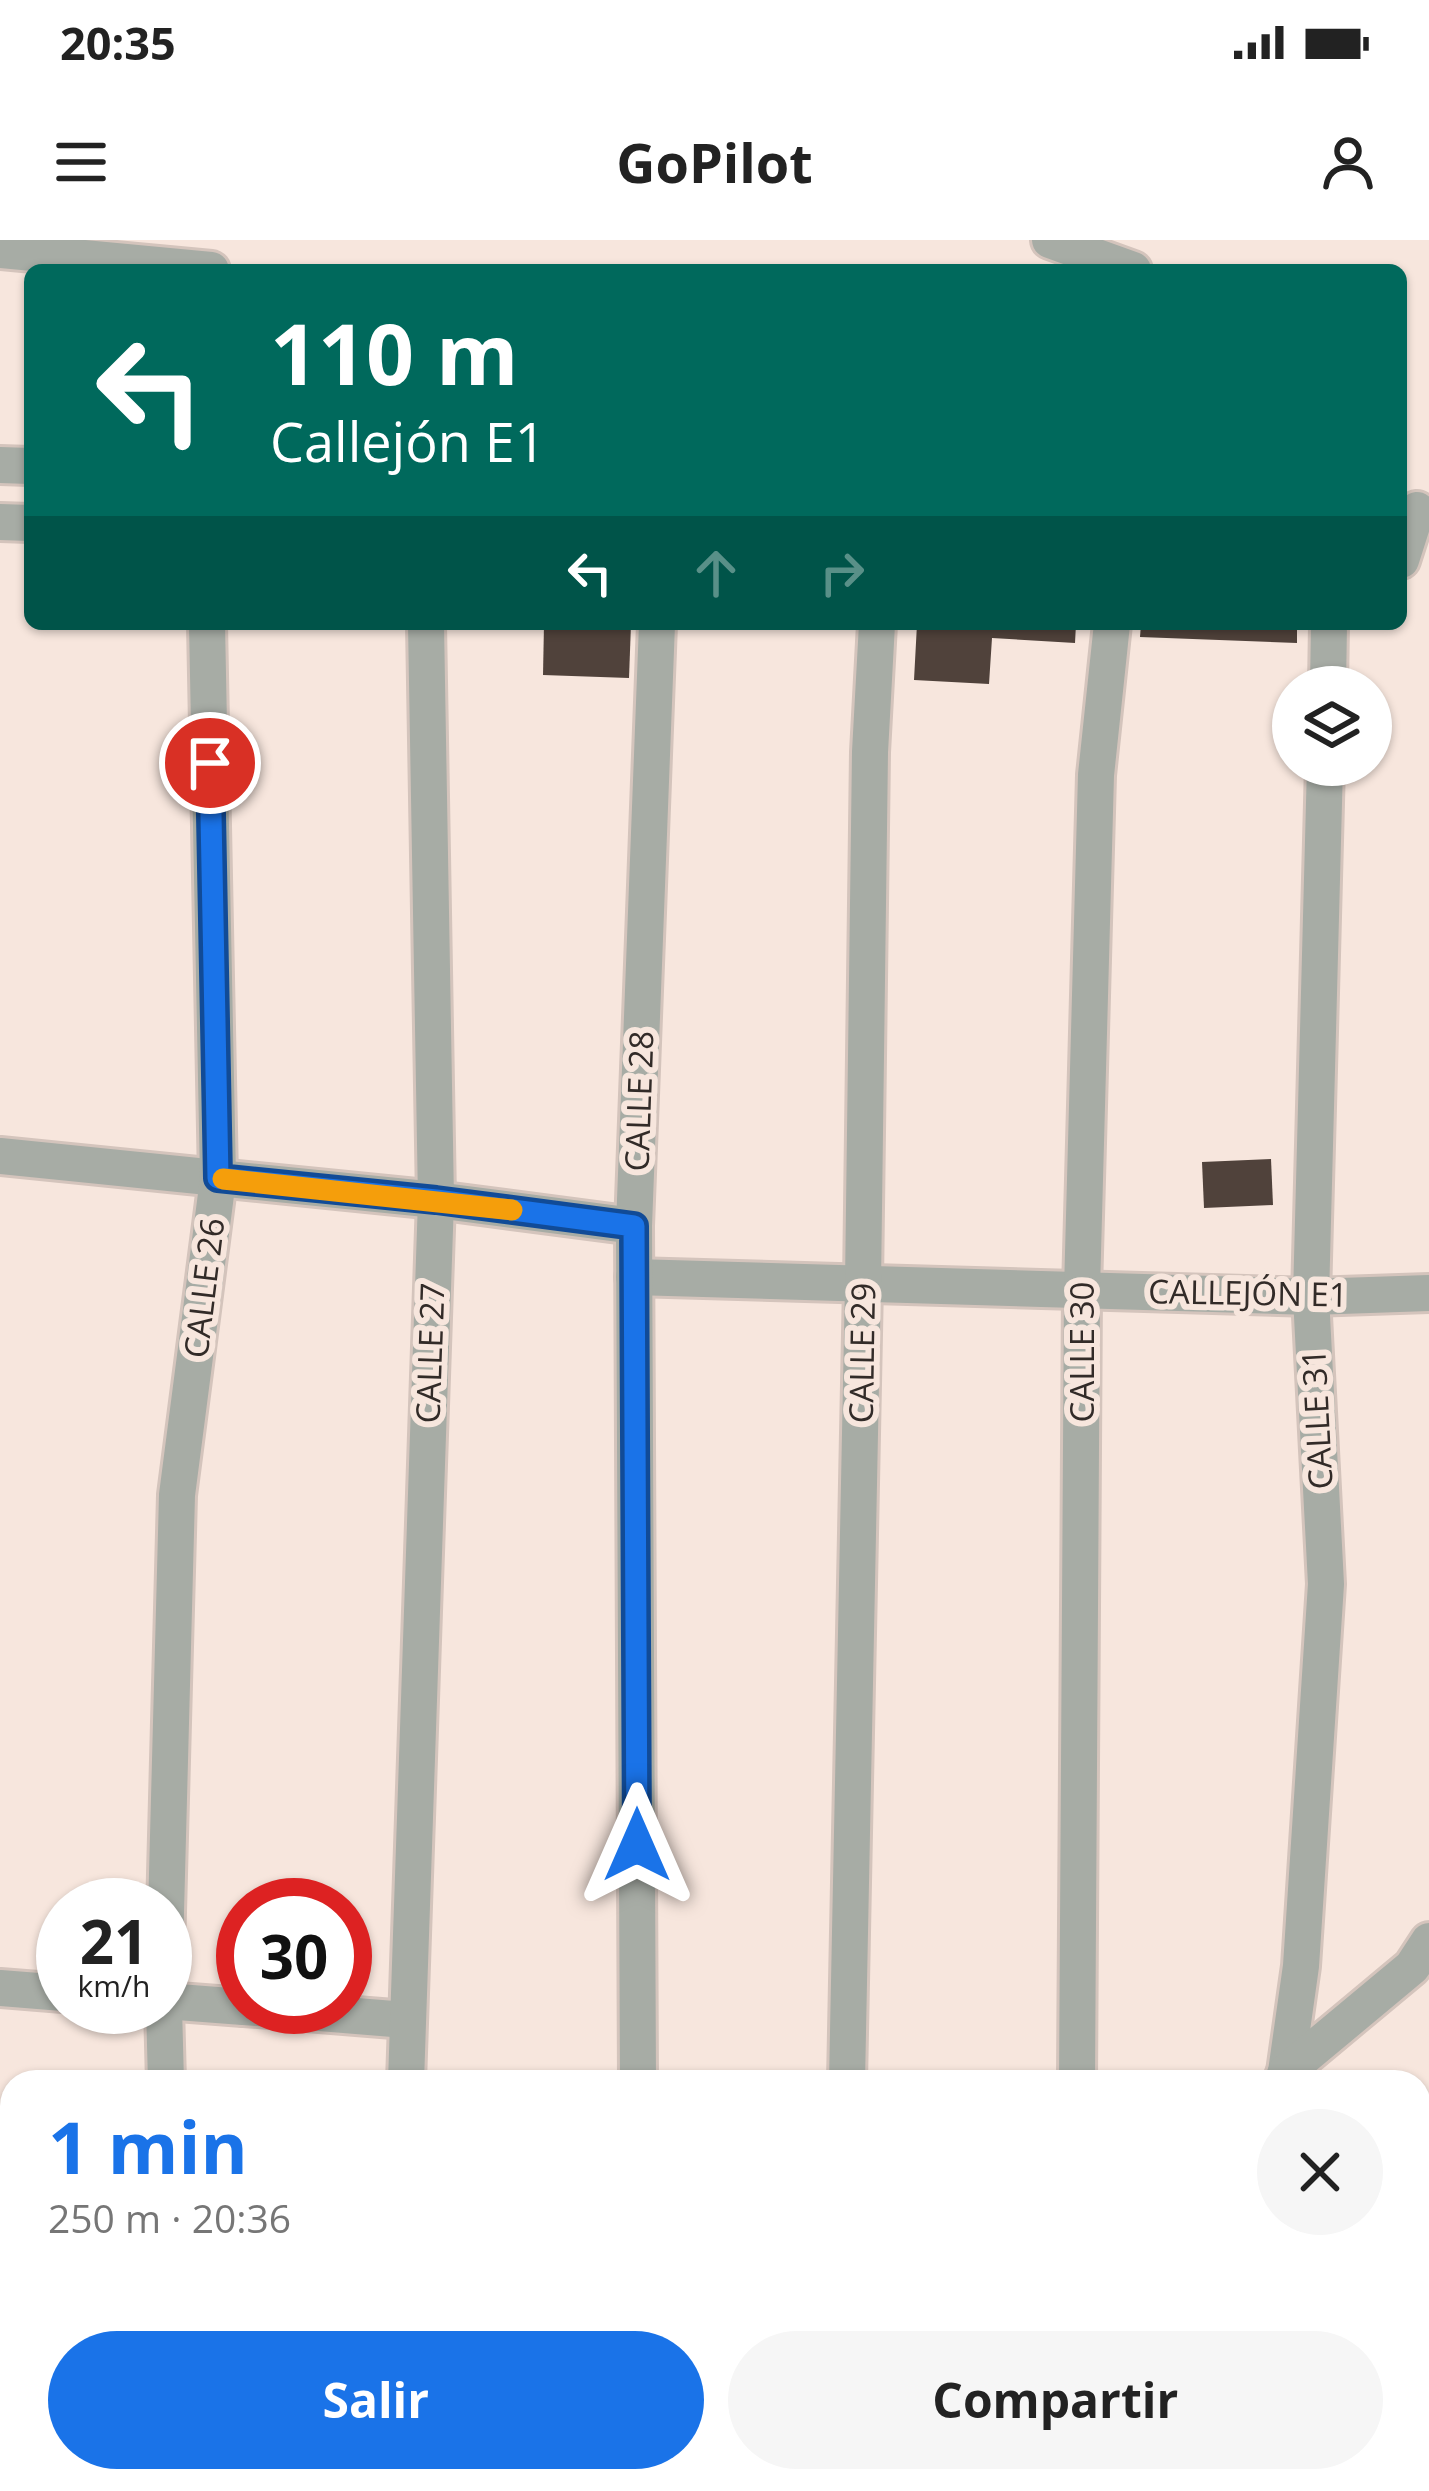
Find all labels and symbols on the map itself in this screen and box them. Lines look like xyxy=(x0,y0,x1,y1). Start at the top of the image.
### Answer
pin xyxy=(159,712,261,814)
street label: CALLE 28 xyxy=(614,1030,663,1172)
street label: CALLE 26 xyxy=(173,1215,234,1361)
street label: CALLEJÓN E1 xyxy=(1148,1268,1348,1317)
street label: CALLE 27 xyxy=(405,1282,454,1424)
street label: CALLE 29 xyxy=(838,1282,885,1424)
street label: CALLE 30 xyxy=(1059,1282,1104,1422)
street label: CALLE 31 xyxy=(1290,1348,1343,1490)
position arrow xyxy=(574,1782,700,1908)
speed limit sign: 30 xyxy=(216,1878,372,2034)

